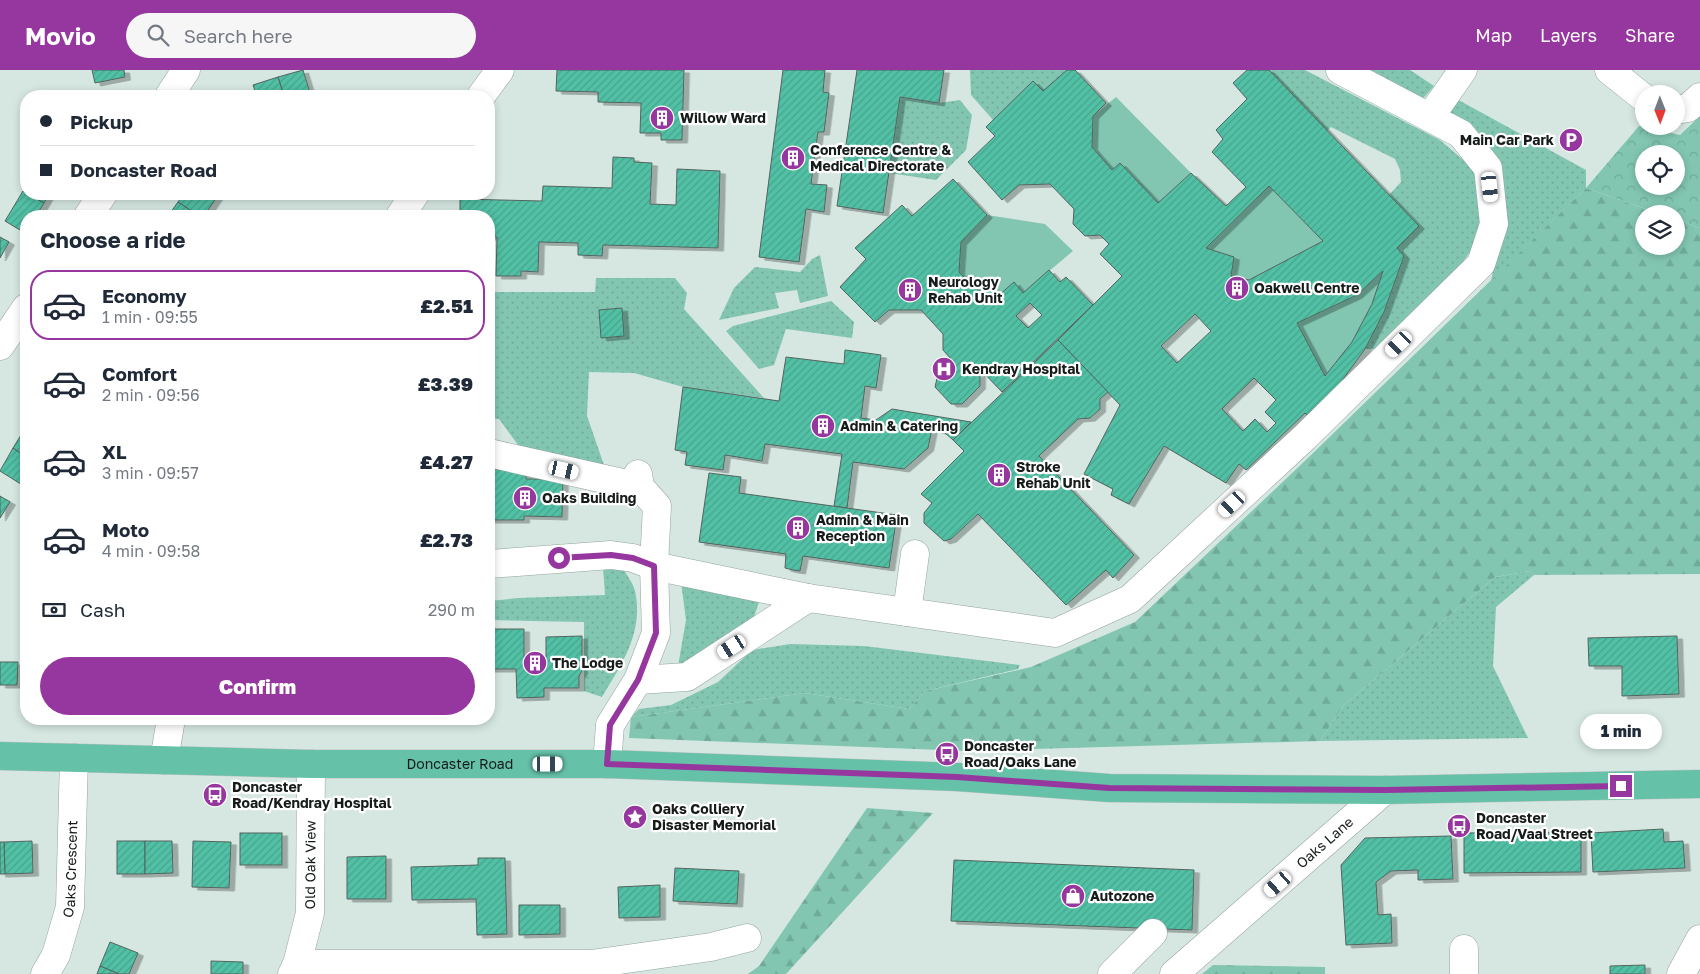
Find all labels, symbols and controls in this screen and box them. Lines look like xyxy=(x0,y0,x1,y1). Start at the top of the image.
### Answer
search box xyxy=(126,13,476,58)
text: Movio xyxy=(25,21,96,50)
icon: search xyxy=(144,21,172,49)
text: Search here xyxy=(184,24,293,47)
text: Map xyxy=(1475,24,1512,46)
text: Layers xyxy=(1540,24,1597,46)
text: Share xyxy=(1625,24,1675,46)
north arrow xyxy=(1635,85,1685,135)
map controls xyxy=(1635,85,1685,255)
building icon: Willow Ward xyxy=(649,105,675,131)
place label: Willow Ward xyxy=(680,109,766,126)
text: Pickup xyxy=(70,110,133,133)
parking icon: Main Car Park xyxy=(1558,127,1584,153)
place label: Main Car Park xyxy=(1460,131,1554,148)
place label: Conference Centre & Medical Directorate xyxy=(810,141,951,174)
building icon: Conference Centre & Medical Directorate xyxy=(780,145,806,171)
button: locate xyxy=(1635,145,1685,195)
text: Doncaster Road xyxy=(70,158,217,181)
car xyxy=(1480,171,1499,203)
button: layers xyxy=(1635,205,1685,255)
text: Choose a ride xyxy=(40,226,186,253)
place label: Neurology Rehab Unit xyxy=(928,273,1003,306)
building icon: Oakwell Centre xyxy=(1224,275,1250,301)
building icon: Neurology Rehab Unit xyxy=(897,277,923,303)
place label: Oakwell Centre xyxy=(1254,279,1360,296)
icon: car xyxy=(42,283,87,328)
text: Economy xyxy=(102,284,187,307)
text: £2.51 xyxy=(420,294,473,317)
text: 1 min · 09:55 xyxy=(102,307,198,327)
car xyxy=(1383,328,1415,360)
hospital icon: Kendray Hospital xyxy=(931,356,957,382)
place label: Kendray Hospital xyxy=(962,360,1080,377)
icon: car xyxy=(42,361,87,406)
text: Comfort xyxy=(102,362,177,385)
text: £3.39 xyxy=(418,372,473,395)
text: 2 min · 09:56 xyxy=(102,385,200,405)
building icon: Admin & Catering xyxy=(810,413,836,439)
place label: Admin & Catering xyxy=(840,417,958,434)
icon: car xyxy=(42,439,87,484)
text: XL xyxy=(102,440,127,463)
text: £4.27 xyxy=(420,450,473,473)
place label: Stroke Rehab Unit xyxy=(1016,458,1091,491)
car xyxy=(547,459,580,481)
building icon: Stroke Rehab Unit xyxy=(986,462,1012,488)
text: 3 min · 09:57 xyxy=(102,463,199,483)
building icon: Oaks Building xyxy=(512,485,538,511)
car xyxy=(1215,488,1248,520)
place label: Oaks Building xyxy=(542,489,636,506)
place label: Admin & Main Reception xyxy=(816,511,909,544)
building icon: Admin & Main Reception xyxy=(785,515,811,541)
icon: car xyxy=(42,517,87,562)
text: Moto xyxy=(102,518,149,541)
text: £2.73 xyxy=(420,528,473,551)
text: 4 min · 09:58 xyxy=(102,541,200,561)
route start xyxy=(548,547,570,569)
icon: cash xyxy=(40,596,68,624)
text: Cash xyxy=(80,598,125,621)
text: 290 m xyxy=(428,600,475,620)
car xyxy=(715,633,748,661)
building icon: The Lodge xyxy=(522,650,548,676)
place label: The Lodge xyxy=(552,654,623,671)
button: Confirm xyxy=(40,657,475,715)
callout: 1 min xyxy=(1580,714,1662,748)
text: 1 min xyxy=(1601,721,1641,741)
place label: Doncaster Road/Oaks Lane xyxy=(964,737,1077,770)
bus stop icon: Doncaster Road/Oaks Lane xyxy=(934,741,960,767)
street label: Doncaster Road xyxy=(406,755,513,772)
car xyxy=(533,757,563,772)
route end xyxy=(1610,775,1632,797)
place label: Doncaster Road/Kendray Hospital xyxy=(232,778,392,811)
bus stop icon: Doncaster Road/Kendray Hospital xyxy=(202,782,228,808)
place label: Oaks Colliery Disaster Memorial xyxy=(652,800,776,833)
place icon: Oaks Colliery Disaster Memorial xyxy=(622,804,648,830)
place label: Doncaster Road/Vaal Street xyxy=(1476,809,1593,842)
street label: Oaks Lane xyxy=(1292,813,1356,872)
bus stop icon: Doncaster Road/Vaal Street xyxy=(1446,813,1472,839)
street label: Oaks Crescent xyxy=(58,820,80,919)
street label: Old Oak View xyxy=(301,820,319,909)
car xyxy=(1261,868,1294,900)
shop icon: Autozone xyxy=(1060,883,1086,909)
place label: Autozone xyxy=(1090,887,1154,904)

